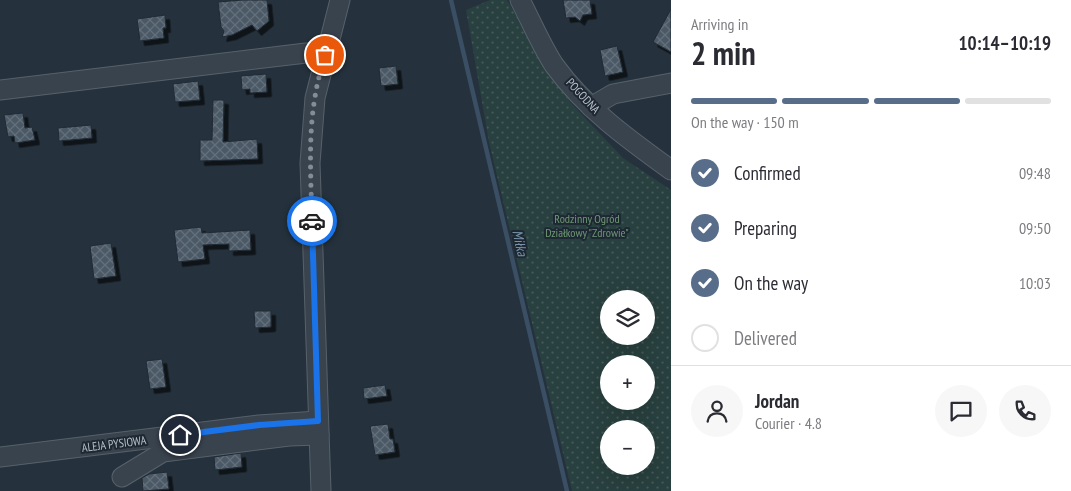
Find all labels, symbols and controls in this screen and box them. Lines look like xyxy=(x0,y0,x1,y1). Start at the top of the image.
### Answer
text: Arriving in xyxy=(691,14,748,34)
text: 10:14–10:19 xyxy=(958,31,1051,55)
text: 2 min xyxy=(691,32,756,74)
pin xyxy=(304,34,346,76)
icon: bag xyxy=(311,41,339,69)
street label: POGODNA xyxy=(563,75,604,117)
text: On the way · 150 m xyxy=(691,112,799,132)
icon: check xyxy=(691,159,719,187)
text: Confirmed xyxy=(734,161,801,185)
text: 09:48 xyxy=(1019,163,1051,183)
courier xyxy=(287,196,337,246)
icon: car xyxy=(298,207,326,235)
park label: Rodzinny Ogród Działkowy "Zdrowie" xyxy=(545,211,629,240)
icon: check xyxy=(691,214,719,242)
text: Preparing xyxy=(734,216,797,240)
text: 09:50 xyxy=(1019,218,1051,238)
water label: Miłka xyxy=(508,228,532,259)
icon: check xyxy=(691,269,719,297)
text: On the way xyxy=(734,271,808,295)
text: 10:03 xyxy=(1019,273,1051,293)
map controls xyxy=(600,290,655,475)
button: layers xyxy=(600,290,655,345)
text: Delivered xyxy=(734,326,797,350)
button: + xyxy=(600,355,655,410)
button: person xyxy=(691,385,743,437)
button: chat xyxy=(935,385,987,437)
button: phone xyxy=(999,385,1051,437)
text: Jordan xyxy=(755,389,799,413)
text: Courier · 4.8 xyxy=(755,413,822,433)
pin xyxy=(159,414,201,456)
button: − xyxy=(600,420,655,475)
icon: home xyxy=(166,421,194,449)
street label: ALEJA PYSIOWA xyxy=(81,432,147,455)

